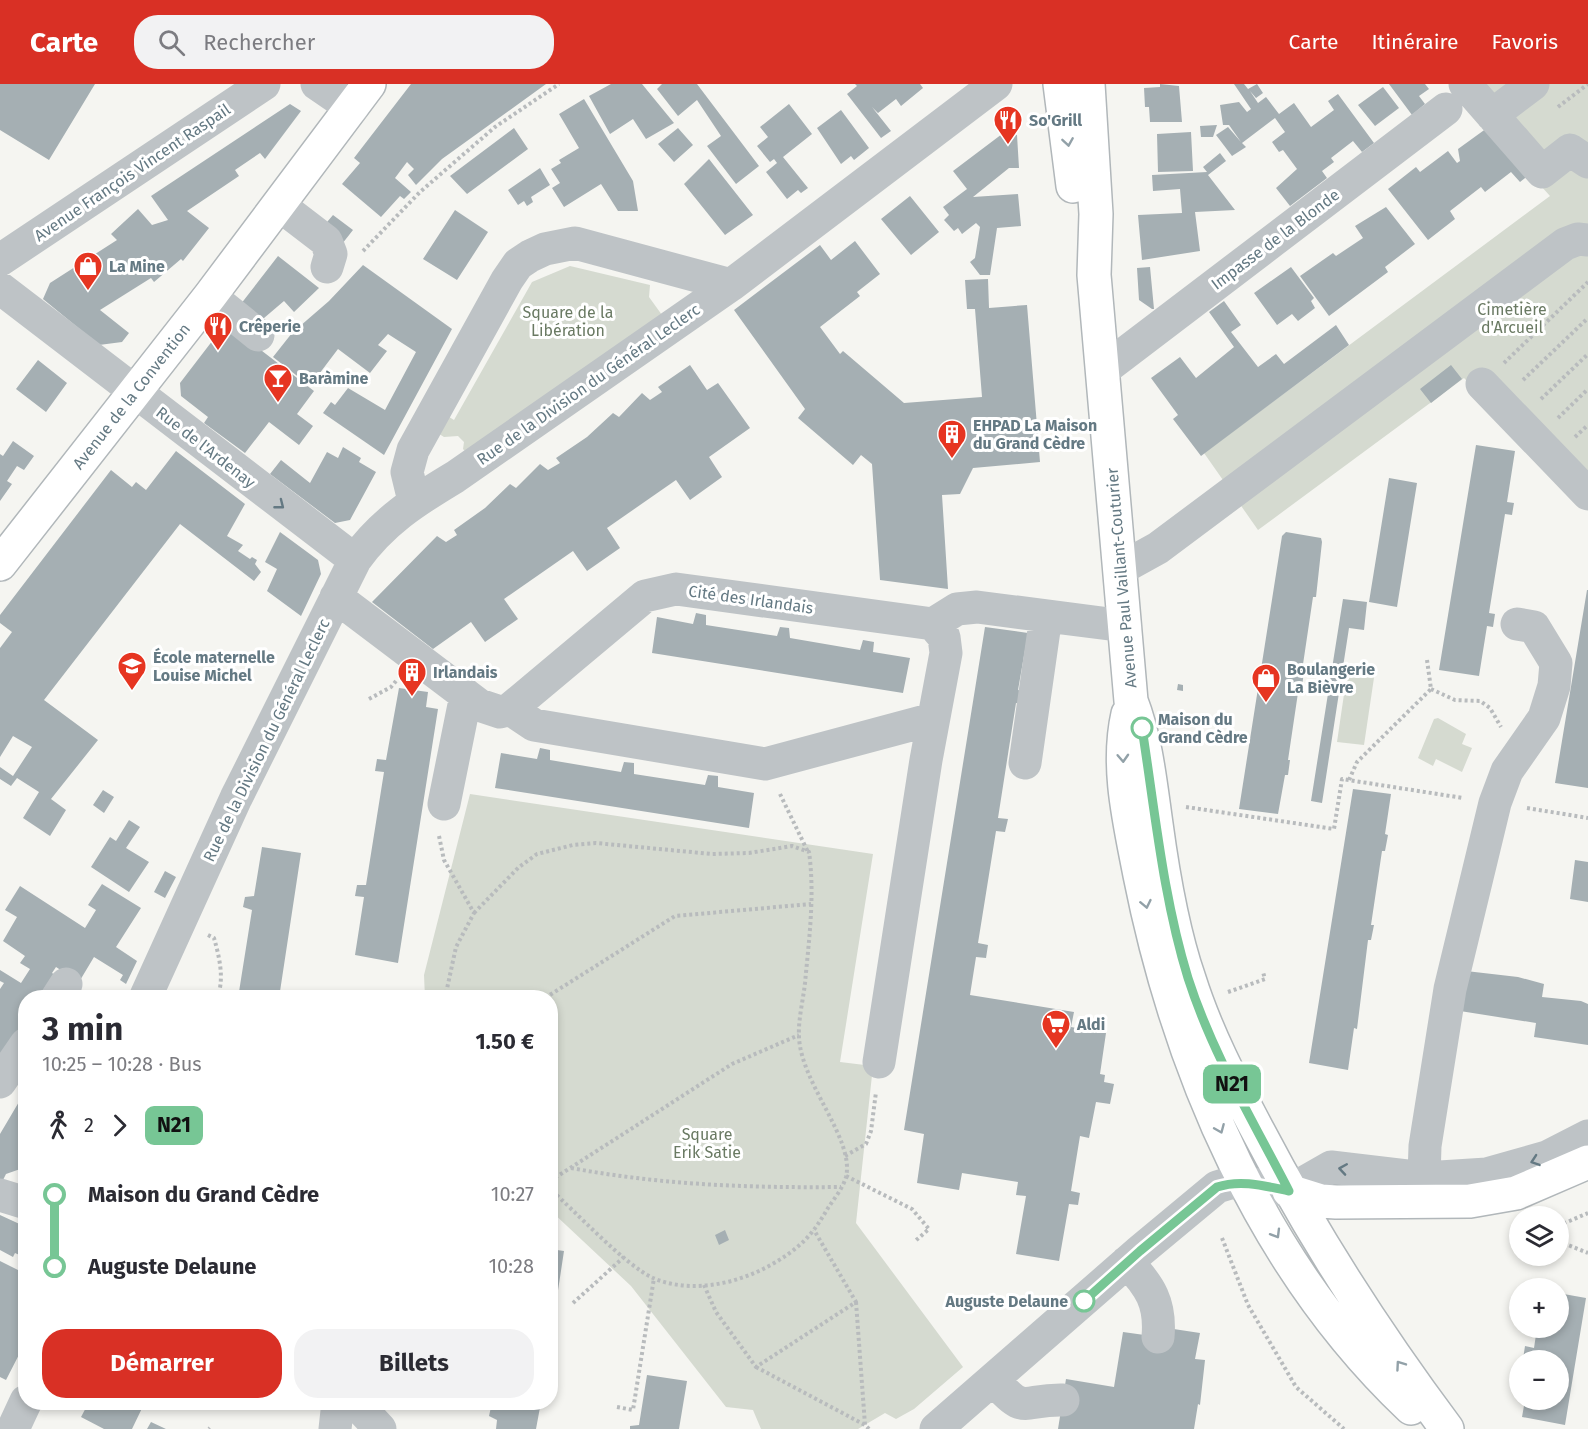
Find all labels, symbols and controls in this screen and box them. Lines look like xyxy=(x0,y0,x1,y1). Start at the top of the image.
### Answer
search box xyxy=(134,15,554,69)
text: Carte xyxy=(30,26,98,59)
icon: search xyxy=(155,26,188,59)
text: Rechercher xyxy=(203,29,315,56)
text: Carte xyxy=(1289,29,1338,55)
text: Itinéraire xyxy=(1371,29,1458,55)
text: Favoris xyxy=(1491,29,1558,55)
street label: Avenue François Vincent Raspail xyxy=(31,99,235,246)
restaurant icon: So'Grill xyxy=(992,104,1024,146)
place label: So'Grill xyxy=(1029,111,1082,130)
one-way arrow xyxy=(1061,137,1074,147)
street label: Impasse de la Blonde xyxy=(1207,185,1343,294)
shop icon: La Mine xyxy=(72,250,104,292)
place label: La Mine xyxy=(109,257,165,276)
street label: Rue de la Division du Général Leclerc xyxy=(473,300,704,469)
park label: Cimetière d'Arcueil xyxy=(1477,300,1547,337)
park label: Square de la Libération xyxy=(523,303,613,340)
restaurant icon: Crêperie xyxy=(202,310,234,352)
place label: Crêperie xyxy=(239,317,301,336)
street label: Avenue de la Convention xyxy=(69,320,194,473)
bar icon: Baràmine xyxy=(262,362,294,404)
place label: Baràmine xyxy=(299,369,369,388)
street label: Rue de l'Ardenay xyxy=(152,403,259,492)
place label: EHPAD La Maison du Grand Cèdre xyxy=(973,416,1097,453)
building icon: EHPAD La Maison du Grand Cèdre xyxy=(936,418,968,460)
street label: Avenue Paul Vaillant-Couturier xyxy=(1102,466,1141,689)
one-way arrow xyxy=(273,497,284,508)
street label: Cité des Irlandais xyxy=(687,581,815,618)
street label: Rue de la Division du Général Leclerc xyxy=(199,615,334,865)
place label: École maternelle Louise Michel xyxy=(153,647,275,685)
school or university icon: École maternelle Louise Michel xyxy=(116,650,148,692)
building icon: Irlandais xyxy=(396,656,428,698)
place label: Boulangerie La Bièvre xyxy=(1287,660,1375,697)
shop icon: Boulangerie La Bièvre xyxy=(1250,662,1282,704)
place label: Irlandais xyxy=(433,663,498,682)
place label: Maison du Grand Cèdre xyxy=(1158,710,1248,747)
marker: Maison du Grand Cèdre xyxy=(1131,717,1153,739)
one-way arrow xyxy=(1117,754,1130,763)
one-way arrow xyxy=(1139,899,1152,909)
supermarket icon: Aldi xyxy=(1040,1008,1072,1050)
text: 3 min xyxy=(42,1009,123,1049)
place label: Aldi xyxy=(1076,1015,1105,1034)
text: 1.50 € xyxy=(475,1028,534,1055)
text: 10:25 – 10:28 · Bus xyxy=(42,1052,202,1076)
line badge: N21 xyxy=(1198,1064,1266,1104)
text: N21 xyxy=(1215,1071,1249,1097)
icon: walk xyxy=(42,1109,75,1142)
icon: forward xyxy=(103,1109,136,1142)
text: N21 xyxy=(157,1112,191,1138)
text: 2 xyxy=(84,1113,94,1137)
one-way arrow xyxy=(1213,1122,1225,1133)
park label: Square Erik Satie xyxy=(673,1125,741,1162)
one-way arrow xyxy=(1531,1154,1541,1167)
one-way arrow xyxy=(1338,1163,1348,1176)
text: Maison du Grand Cèdre xyxy=(88,1181,319,1208)
text: 10:27 xyxy=(491,1182,534,1206)
map controls xyxy=(1509,1206,1569,1410)
button: layers xyxy=(1509,1206,1569,1266)
one-way arrow xyxy=(1268,1228,1280,1238)
text: Auguste Delaune xyxy=(88,1253,257,1280)
text: 10:28 xyxy=(488,1254,534,1278)
button: + xyxy=(1509,1278,1569,1338)
marker: Auguste Delaune xyxy=(1073,1290,1095,1312)
place label: Auguste Delaune xyxy=(944,1292,1068,1311)
button: Démarrer xyxy=(42,1329,282,1398)
button: Billets xyxy=(294,1329,534,1398)
button: − xyxy=(1509,1350,1569,1410)
one-way arrow xyxy=(1396,1360,1407,1371)

